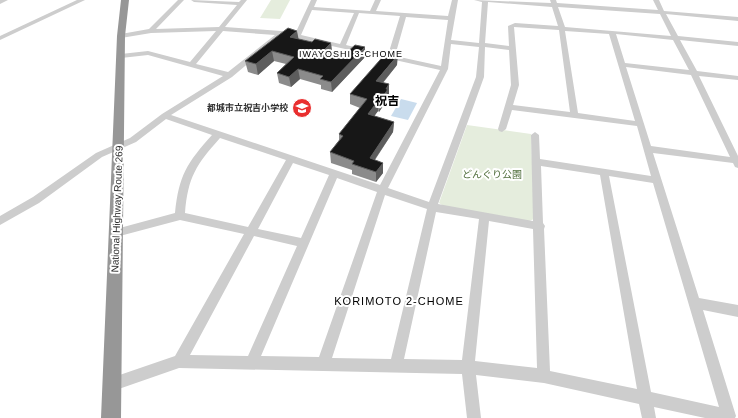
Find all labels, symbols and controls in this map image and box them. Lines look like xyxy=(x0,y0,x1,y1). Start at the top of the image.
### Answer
district label: IWAYOSHI 3-CHOME xyxy=(299,49,403,59)
district label: 祝吉 xyxy=(375,94,399,108)
school or university icon: 都城市立祝吉小学校 xyxy=(291,97,313,119)
place label: 都城市立祝吉小学校 xyxy=(207,102,289,113)
street label: National Highway Route 269 xyxy=(109,145,125,273)
park label: どんぐり公園 xyxy=(462,169,522,180)
district label: KORIMOTO 2-CHOME xyxy=(334,295,464,307)

